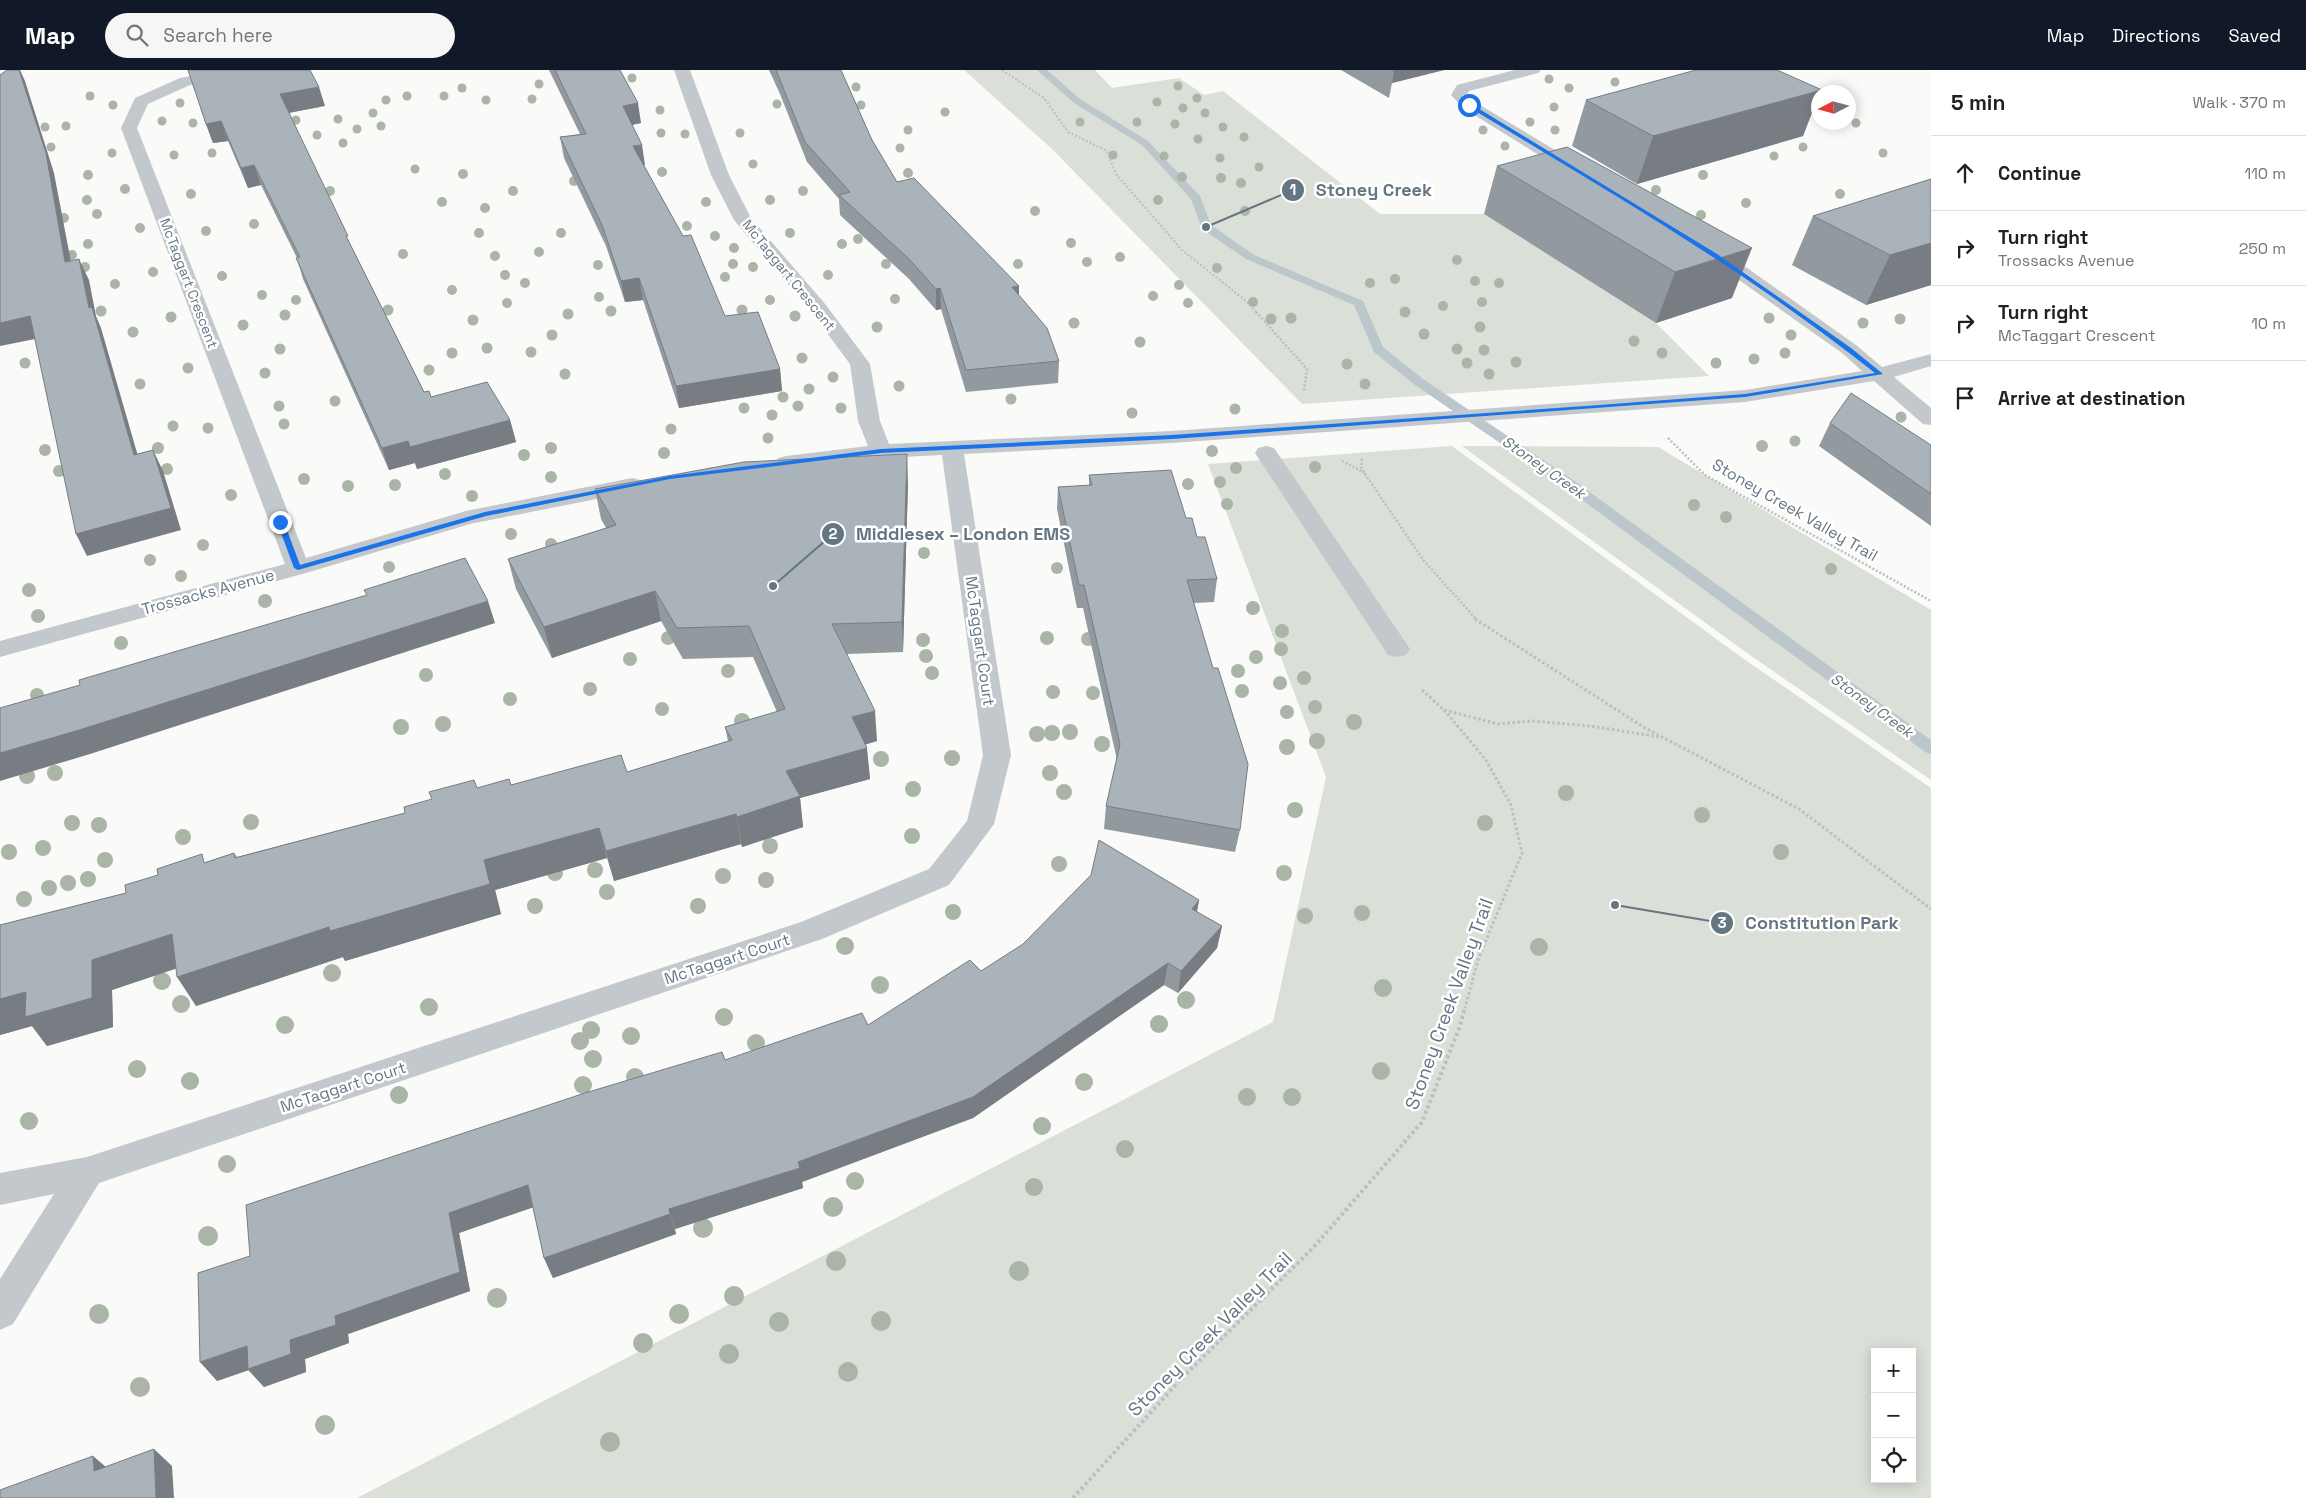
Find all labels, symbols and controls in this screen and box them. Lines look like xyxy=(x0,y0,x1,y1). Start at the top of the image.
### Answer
search box xyxy=(105,13,455,58)
text: Map xyxy=(25,20,75,51)
icon: search xyxy=(123,21,151,49)
text: Search here xyxy=(163,23,273,48)
text: Map xyxy=(2047,24,2084,47)
text: Directions xyxy=(2112,24,2201,47)
text: Saved xyxy=(2229,24,2281,47)
north arrow xyxy=(1811,85,1856,130)
text: 5 min xyxy=(1951,89,2005,116)
text: Walk · 370 m xyxy=(2193,92,2286,113)
route start xyxy=(1458,94,1481,117)
icon: ahead xyxy=(1951,159,1979,187)
text: Continue xyxy=(1998,161,2081,186)
text: 110 m xyxy=(2244,163,2286,184)
callout: Stoney Creek xyxy=(1281,174,1442,207)
text: Stoney Creek xyxy=(1316,178,1432,201)
text: 1 xyxy=(1290,180,1296,199)
street label: McTaggart Crescent xyxy=(156,215,222,351)
street label: McTaggart Crescent xyxy=(739,216,839,334)
text: Turn right xyxy=(1998,225,2088,250)
icon: right xyxy=(1951,234,1979,262)
text: 250 m xyxy=(2239,238,2286,259)
text: Trossacks Avenue xyxy=(1998,250,2134,271)
text: Turn right xyxy=(1998,300,2088,325)
icon: right xyxy=(1951,309,1979,337)
text: 10 m xyxy=(2251,313,2286,334)
text: McTaggart Crescent xyxy=(1998,325,2156,346)
icon: arrive xyxy=(1951,384,1979,412)
text: Arrive at destination xyxy=(1998,386,2186,411)
water label: Stoney Creek xyxy=(1499,431,1591,504)
street label: Stoney Creek Valley Trail xyxy=(1708,454,1882,566)
route end xyxy=(269,511,292,534)
callout: Middlesex – London EMS xyxy=(820,517,1080,550)
text: Middlesex – London EMS xyxy=(856,522,1070,545)
text: 2 xyxy=(829,524,838,543)
street label: Trossacks Avenue xyxy=(139,564,277,620)
street label: McTaggart Court xyxy=(960,575,1000,707)
water label: Stoney Creek xyxy=(1827,669,1918,742)
street label: Stoney Creek Valley Trail xyxy=(1399,895,1499,1113)
callout: Constitution Park xyxy=(1710,906,1908,939)
text: Constitution Park xyxy=(1745,911,1899,934)
text: 3 xyxy=(1717,913,1727,932)
street label: McTaggart Court xyxy=(661,929,793,989)
street label: McTaggart Court xyxy=(277,1057,409,1117)
street label: Stoney Creek Valley Trail xyxy=(1122,1246,1298,1422)
map controls xyxy=(1871,1348,1916,1483)
button: + xyxy=(1871,1348,1916,1393)
button: − xyxy=(1871,1393,1916,1438)
button: locate xyxy=(1871,1438,1916,1483)

